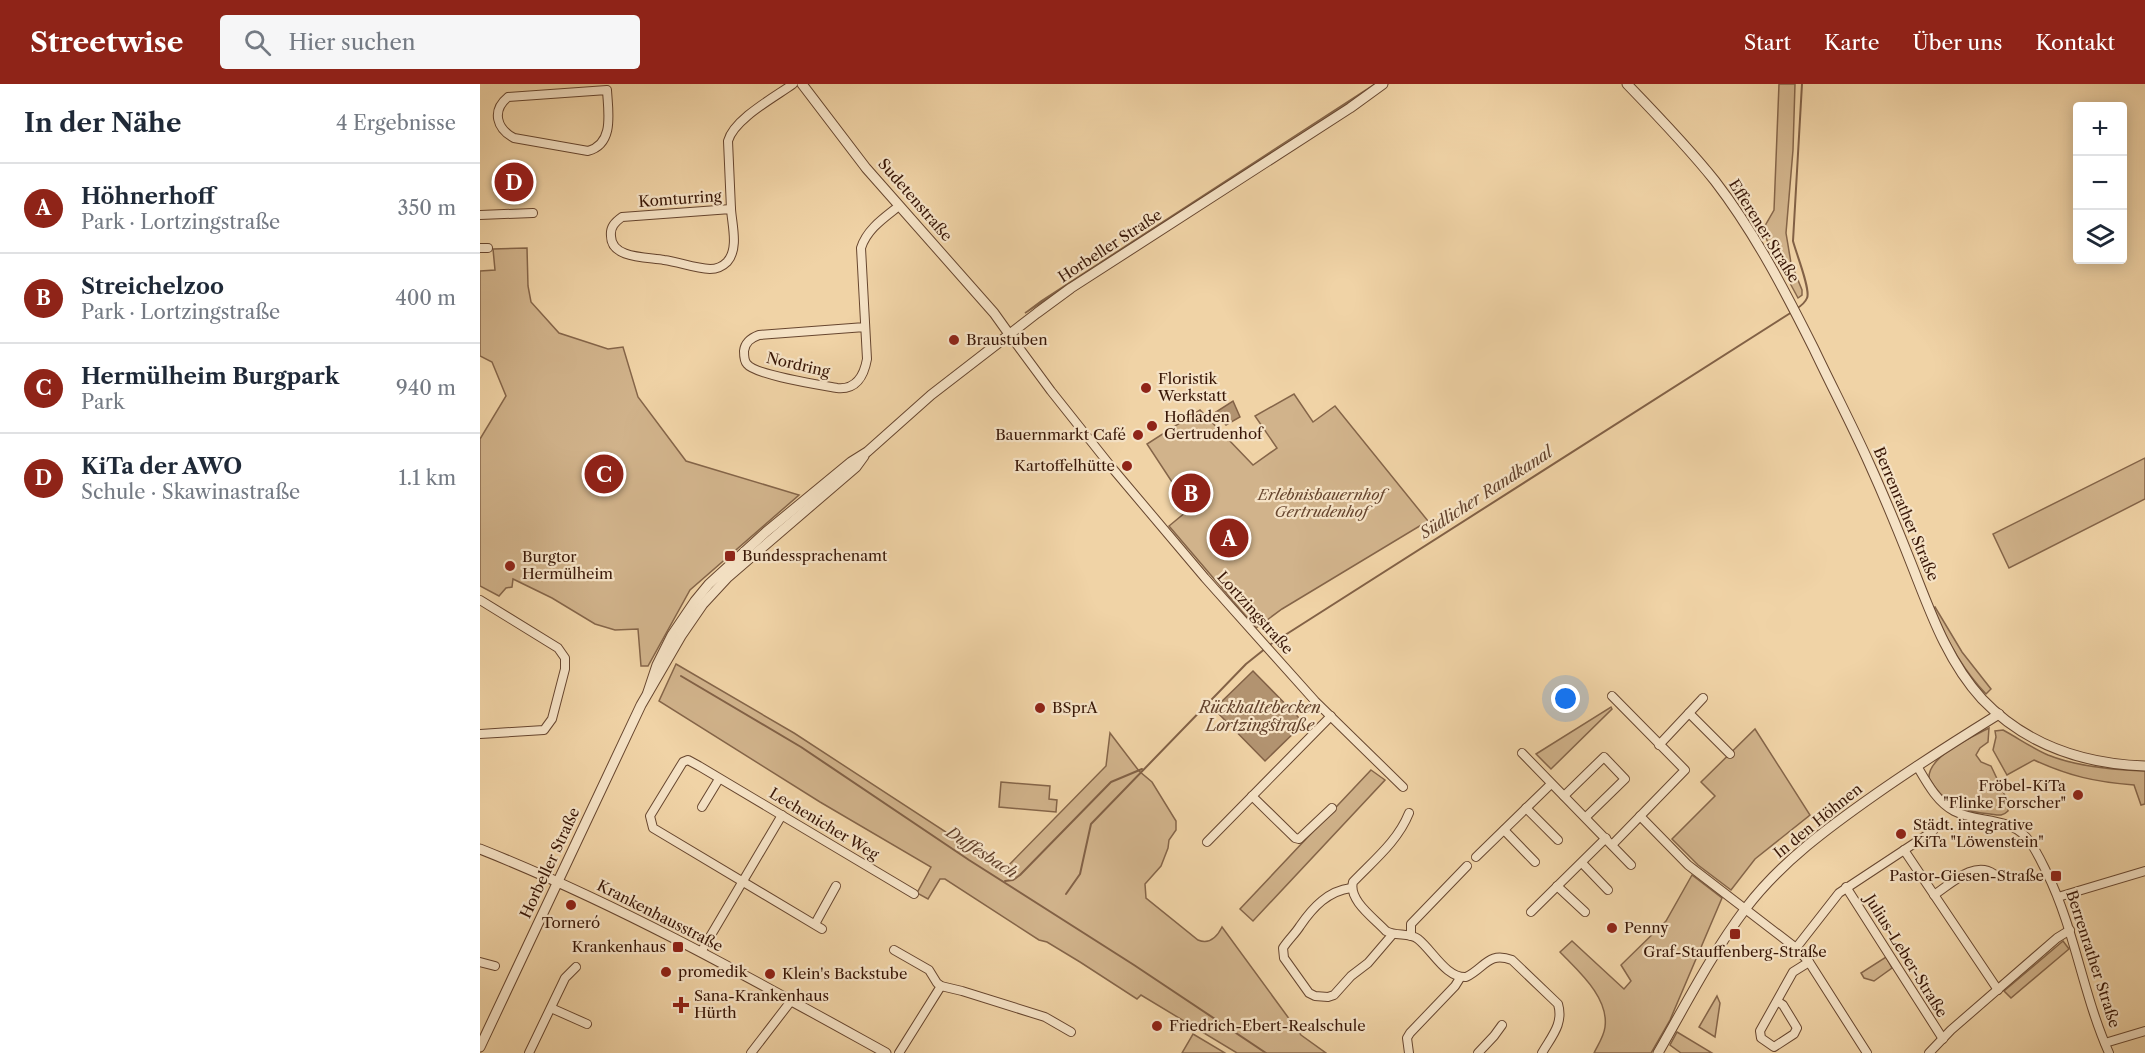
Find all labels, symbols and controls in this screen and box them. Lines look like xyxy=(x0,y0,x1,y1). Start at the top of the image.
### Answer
search box xyxy=(220,15,640,69)
text: Streetwise xyxy=(30,25,184,59)
icon: search xyxy=(241,26,274,59)
text: Hier suchen xyxy=(289,29,416,56)
text: Start xyxy=(1744,30,1791,55)
text: Karte xyxy=(1824,30,1880,55)
text: Über uns xyxy=(1913,30,2002,55)
text: Kontakt xyxy=(2035,30,2115,55)
map controls xyxy=(2073,102,2127,264)
button: + xyxy=(2073,102,2127,156)
text: In der Nähe xyxy=(24,107,181,139)
text: 4 Ergebnisse xyxy=(336,111,456,135)
street label: Sudetenstraße xyxy=(874,154,957,245)
button: − xyxy=(2073,156,2127,210)
pin: D xyxy=(495,160,534,204)
street label: Efferener Straße xyxy=(1725,175,1804,286)
text: Höhnerhoff xyxy=(81,183,215,210)
street label: Komturring xyxy=(638,186,722,211)
text: A xyxy=(36,196,51,220)
text: 350 m xyxy=(398,196,456,220)
street label: Horbeller Straße xyxy=(1054,205,1165,286)
text: Park · Lortzingstraße xyxy=(81,210,280,234)
button: layers xyxy=(2073,210,2127,264)
text: Streichelzoo xyxy=(81,273,224,300)
text: B xyxy=(36,286,51,310)
text: 400 m xyxy=(395,286,456,310)
text: Park · Lortzingstraße xyxy=(81,300,280,324)
place label: Braustuben xyxy=(966,330,1048,349)
marker: Braustuben xyxy=(947,333,961,347)
street label: Nordring xyxy=(764,348,832,381)
text: Hermülheim Burgpark xyxy=(81,363,339,390)
place label: Floristik Werkstatt xyxy=(1157,369,1227,405)
text: C xyxy=(35,376,52,400)
text: 940 m xyxy=(396,376,456,400)
marker: Floristik Werkstatt xyxy=(1139,381,1153,395)
text: Park xyxy=(81,390,124,414)
place label: Hofladen Gertrudenhof xyxy=(1164,407,1264,443)
marker: Hofladen Gertrudenhof xyxy=(1145,419,1159,433)
place label: Bauernmarkt Café xyxy=(995,425,1126,444)
marker: Bauernmarkt Café xyxy=(1131,428,1145,442)
water label: Südlicher Randkanal xyxy=(1415,441,1558,543)
street label: Berrenrather Straße xyxy=(1870,444,1943,584)
pin: C xyxy=(584,452,624,496)
text: KiTa der AWO xyxy=(81,453,242,480)
place label: Kartoffelhütte xyxy=(1014,456,1115,475)
marker: Kartoffelhütte xyxy=(1120,459,1134,473)
text: D xyxy=(35,466,52,490)
text: 1.1 km xyxy=(398,466,456,490)
pin: B xyxy=(1172,470,1210,516)
text: Schule · Skawinastraße xyxy=(81,480,300,504)
park label: Erlebnisbauernhof Gertrudenhof xyxy=(1257,485,1389,521)
pin: A xyxy=(1210,516,1248,560)
place label: Bundessprachenamt xyxy=(742,546,888,565)
place label: Burgtor Hermülheim xyxy=(522,547,613,583)
marker: Bundessprachenamt xyxy=(723,549,737,563)
marker: Burgtor Hermülheim xyxy=(503,559,517,573)
street label: Lortzingstraße xyxy=(1213,567,1298,658)
your location xyxy=(1551,684,1580,713)
water label: Rückhaltebecken Lortzingstraße xyxy=(1197,697,1321,735)
place label: BSprA xyxy=(1052,698,1098,717)
marker: BSprA xyxy=(1033,701,1047,715)
place label: Fröbel-KiTa "Flinke Forscher" xyxy=(1943,776,2066,812)
street label: In den Höhnen xyxy=(1770,779,1866,862)
street label: Lechenicher Weg xyxy=(766,783,883,864)
marker: Fröbel-KiTa "Flinke Forscher" xyxy=(2071,788,2085,802)
street label: Horbeller Straße xyxy=(516,804,584,921)
place label: Städt. integrative KiTa "Löwenstein" xyxy=(1913,815,2044,851)
water label: Duffesbach xyxy=(941,821,1021,882)
marker: Städt. integrative KiTa "Löwenstein" xyxy=(1894,827,1908,841)
place label: Pastor-Giesen-Straße xyxy=(1889,866,2044,885)
marker: Pastor-Giesen-Straße xyxy=(2049,869,2063,883)
street label: Krankenhausstraße xyxy=(594,876,726,956)
street label: Berrenrather Straße xyxy=(2062,888,2125,1030)
street label: Julius-Leber-Straße xyxy=(1860,889,1952,1021)
marker: Torneró xyxy=(564,898,578,912)
place label: Torneró xyxy=(542,913,600,932)
place label: Penny xyxy=(1624,918,1669,937)
marker: Penny xyxy=(1605,921,1619,935)
marker: Graf-Stauffenberg-Straße xyxy=(1728,927,1742,941)
place label: Krankenhaus xyxy=(572,938,666,956)
marker: Krankenhaus xyxy=(671,940,685,954)
place label: Graf-Stauffenberg-Straße xyxy=(1643,942,1827,961)
place label: promedik xyxy=(678,962,749,981)
place label: Klein's Backstube xyxy=(782,964,907,983)
marker: promedik xyxy=(659,965,673,979)
marker: Klein's Backstube xyxy=(763,967,777,981)
place label: Sana-Krankenhaus Hürth xyxy=(694,986,829,1022)
marker: Sana-Krankenhaus Hürth xyxy=(672,996,690,1014)
place label: Friedrich-Ebert-Realschule xyxy=(1169,1016,1366,1035)
marker: Friedrich-Ebert-Realschule xyxy=(1150,1019,1164,1033)

